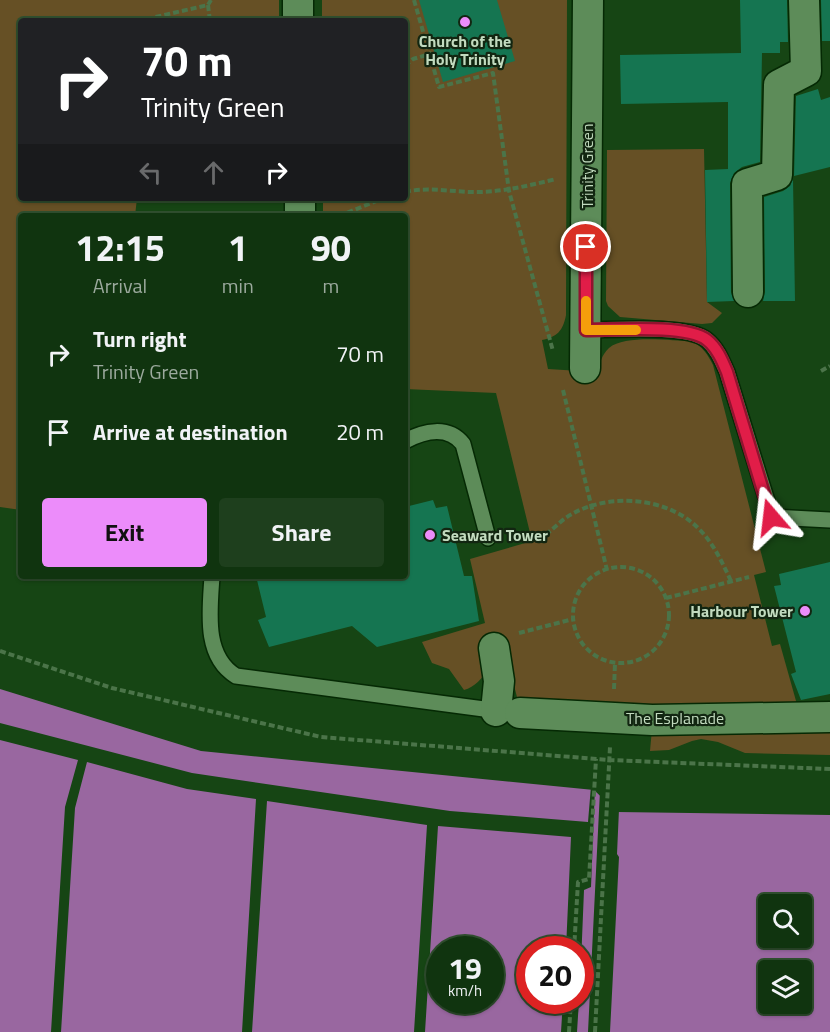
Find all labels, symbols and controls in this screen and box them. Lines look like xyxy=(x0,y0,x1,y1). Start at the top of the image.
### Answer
marker: Church of the Holy Trinity xyxy=(458,15,472,29)
text: 70 m xyxy=(141,28,233,92)
place label: Church of the Holy Trinity xyxy=(419,29,511,71)
icon: right xyxy=(42,42,120,120)
text: Trinity Green xyxy=(141,86,284,127)
street label: Trinity Green xyxy=(575,123,599,209)
icon: left xyxy=(134,156,167,189)
icon: ahead xyxy=(197,156,230,189)
icon: right xyxy=(260,156,293,189)
text: 12:15 xyxy=(75,220,165,275)
text: 1 xyxy=(228,220,248,275)
text: 90 xyxy=(311,220,351,275)
pin xyxy=(560,221,611,272)
icon: arrive xyxy=(569,230,602,263)
text: Arrival xyxy=(93,270,147,301)
text: min xyxy=(222,270,254,301)
text: m xyxy=(322,270,339,301)
text: Turn right xyxy=(93,322,187,356)
text: 70 m xyxy=(336,337,384,371)
icon: right xyxy=(42,338,75,371)
text: Trinity Green xyxy=(93,356,199,387)
text: Arrive at destination xyxy=(93,415,288,449)
text: 20 m xyxy=(336,415,384,449)
icon: arrive xyxy=(42,416,75,449)
position arrow xyxy=(739,485,803,549)
button: Exit xyxy=(42,498,207,567)
button: Share xyxy=(219,498,384,567)
place label: Seaward Tower xyxy=(442,523,548,547)
marker: Seaward Tower xyxy=(423,528,437,542)
place label: Harbour Tower xyxy=(690,599,793,623)
marker: Harbour Tower xyxy=(798,604,812,618)
street label: The Esplanade xyxy=(626,706,724,730)
map controls xyxy=(758,894,812,1014)
button: search xyxy=(758,894,812,948)
speed limit sign: 20 xyxy=(516,936,594,1014)
text: 19 xyxy=(448,945,482,991)
button: layers xyxy=(758,960,812,1014)
text: km/h xyxy=(448,979,482,1002)

